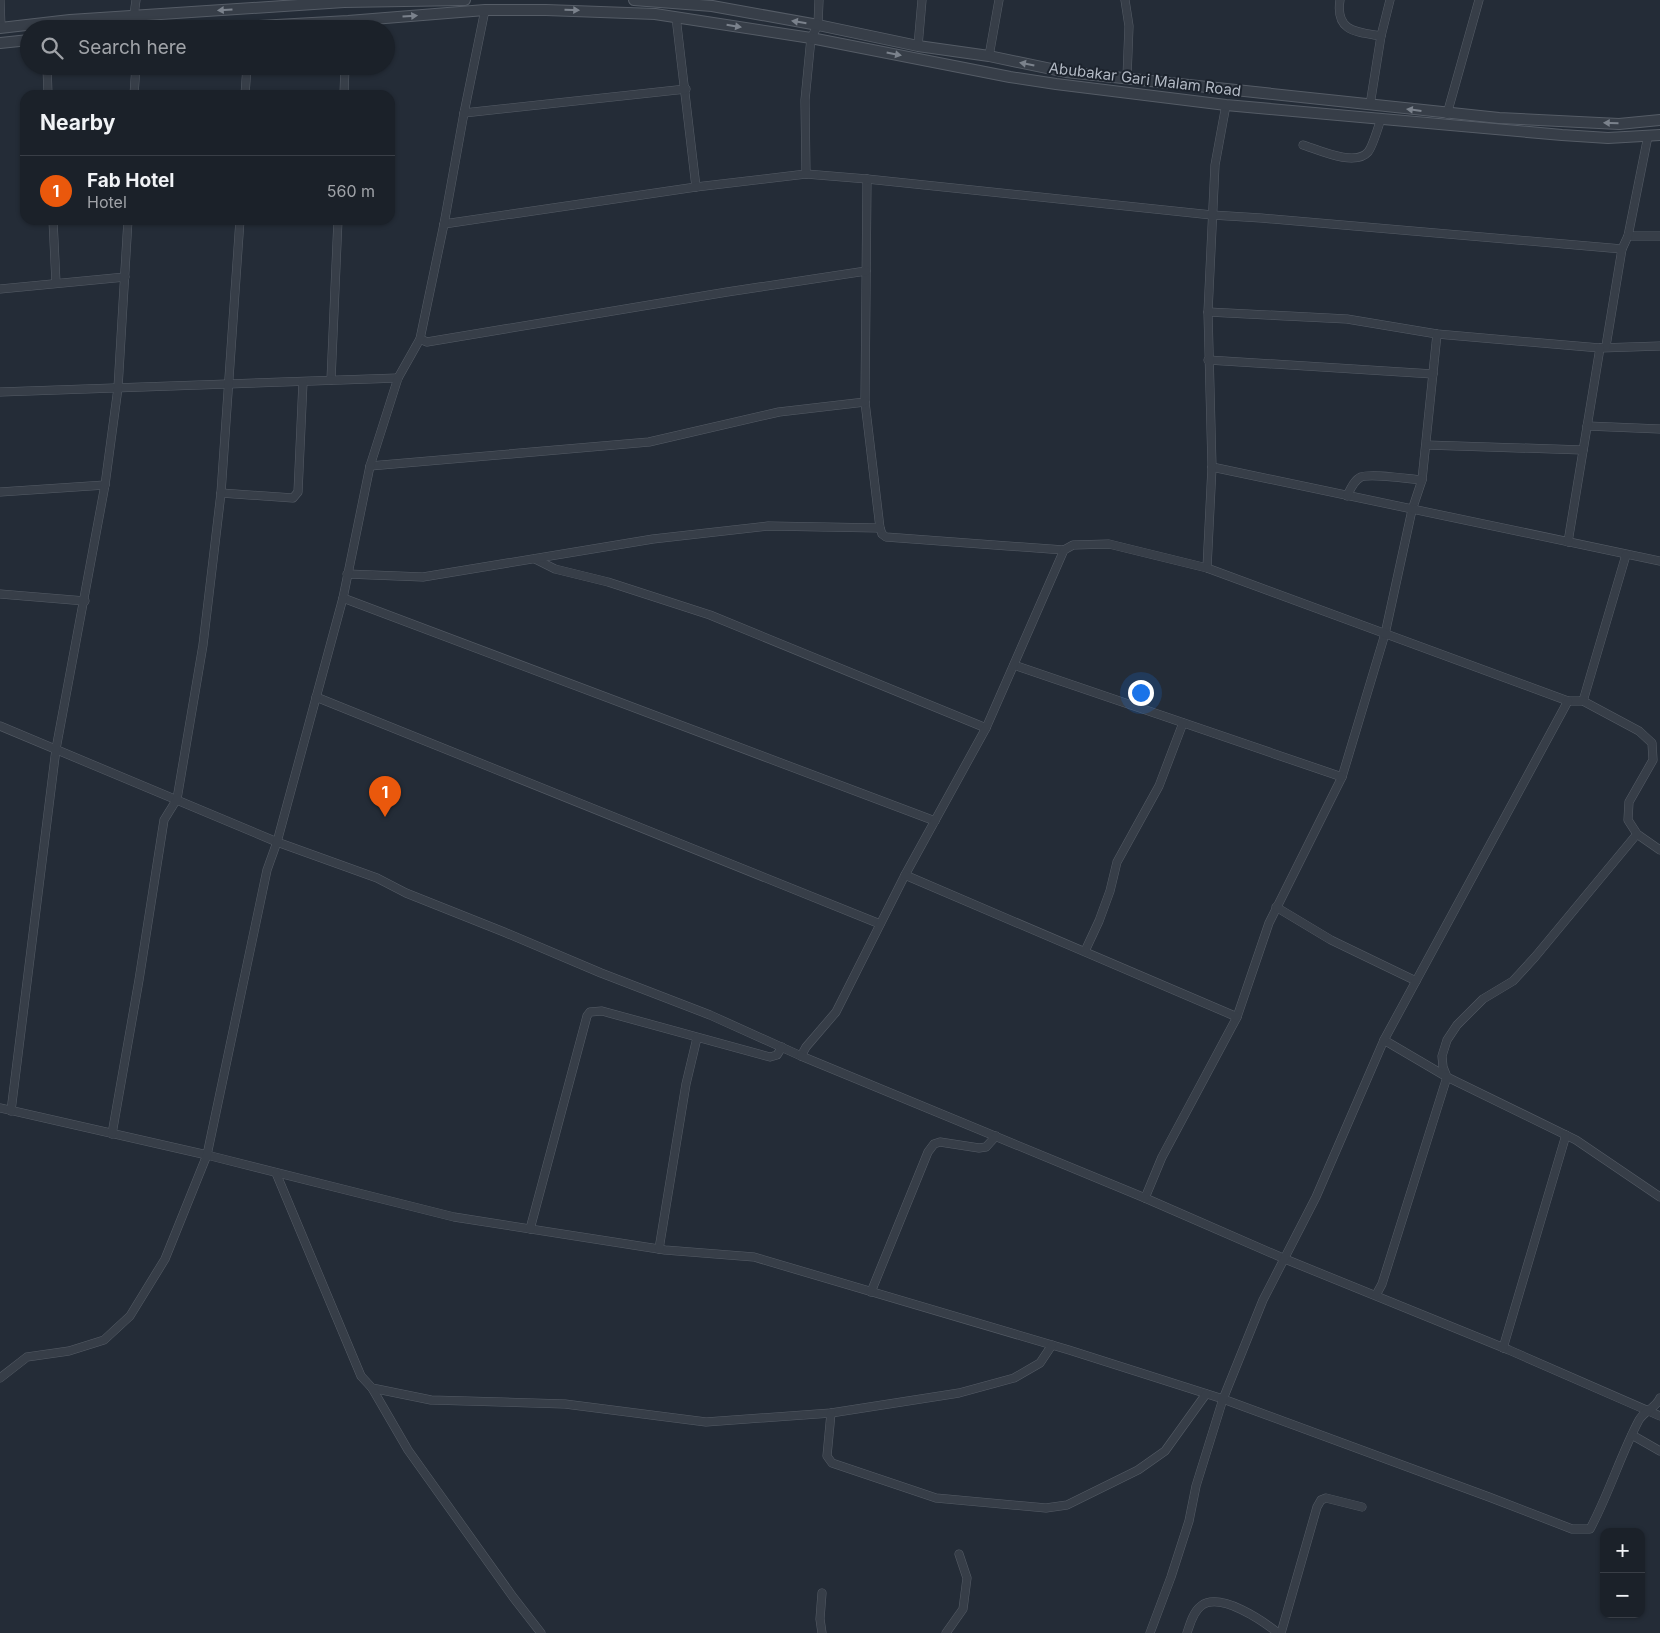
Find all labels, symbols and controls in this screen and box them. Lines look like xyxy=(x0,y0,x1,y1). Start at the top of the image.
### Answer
one-way arrow xyxy=(565,6,581,14)
one-way arrow xyxy=(216,7,232,15)
one-way arrow xyxy=(402,12,418,20)
one-way arrow xyxy=(790,17,806,25)
search box xyxy=(20,20,395,75)
one-way arrow xyxy=(726,22,742,30)
icon: search xyxy=(38,34,66,62)
text: Search here xyxy=(78,36,187,59)
one-way arrow xyxy=(886,50,902,58)
street label: Abubakar Gari Malam Road xyxy=(1048,58,1242,100)
one-way arrow xyxy=(1020,60,1035,68)
one-way arrow xyxy=(1406,106,1422,114)
text: Nearby xyxy=(40,110,115,135)
one-way arrow xyxy=(1603,119,1619,127)
text: Fab Hotel xyxy=(87,169,174,192)
text: 1 xyxy=(53,181,59,201)
text: 560 m xyxy=(327,181,375,201)
text: Hotel xyxy=(87,192,127,212)
your location xyxy=(1128,680,1154,706)
pin: 1 xyxy=(369,776,401,817)
map controls xyxy=(1600,1528,1645,1618)
button: + xyxy=(1600,1528,1645,1573)
button: − xyxy=(1600,1573,1645,1618)

